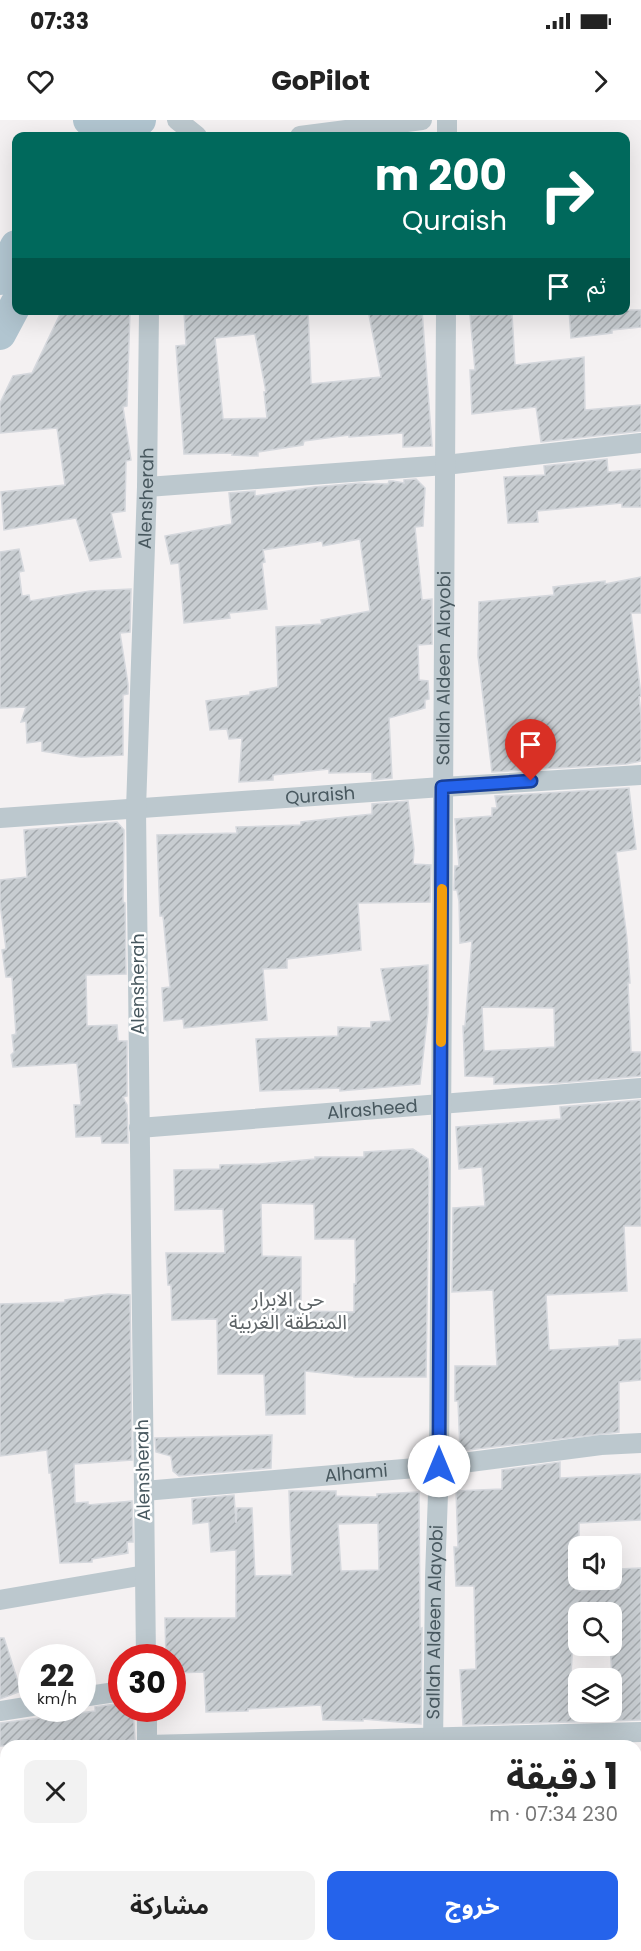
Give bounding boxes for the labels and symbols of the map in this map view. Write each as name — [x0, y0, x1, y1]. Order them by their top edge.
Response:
street label: Alensherah — [132, 447, 159, 550]
street label: Sallah Aldeen Alayobi — [430, 571, 456, 765]
pin — [505, 719, 556, 781]
street label: Quraish — [284, 780, 356, 810]
street label: Alensherah — [125, 933, 150, 1035]
street label: Alrasheed — [326, 1093, 419, 1125]
district label: حي الابرار المنطقة الغربية — [229, 1285, 347, 1336]
street label: Alensherah — [129, 1419, 156, 1521]
position arrow — [407, 1434, 471, 1498]
street label: Alhami — [324, 1457, 389, 1488]
street label: Sallah Aldeen Alayobi — [420, 1524, 449, 1719]
speed limit sign: 30 — [108, 1644, 186, 1722]

